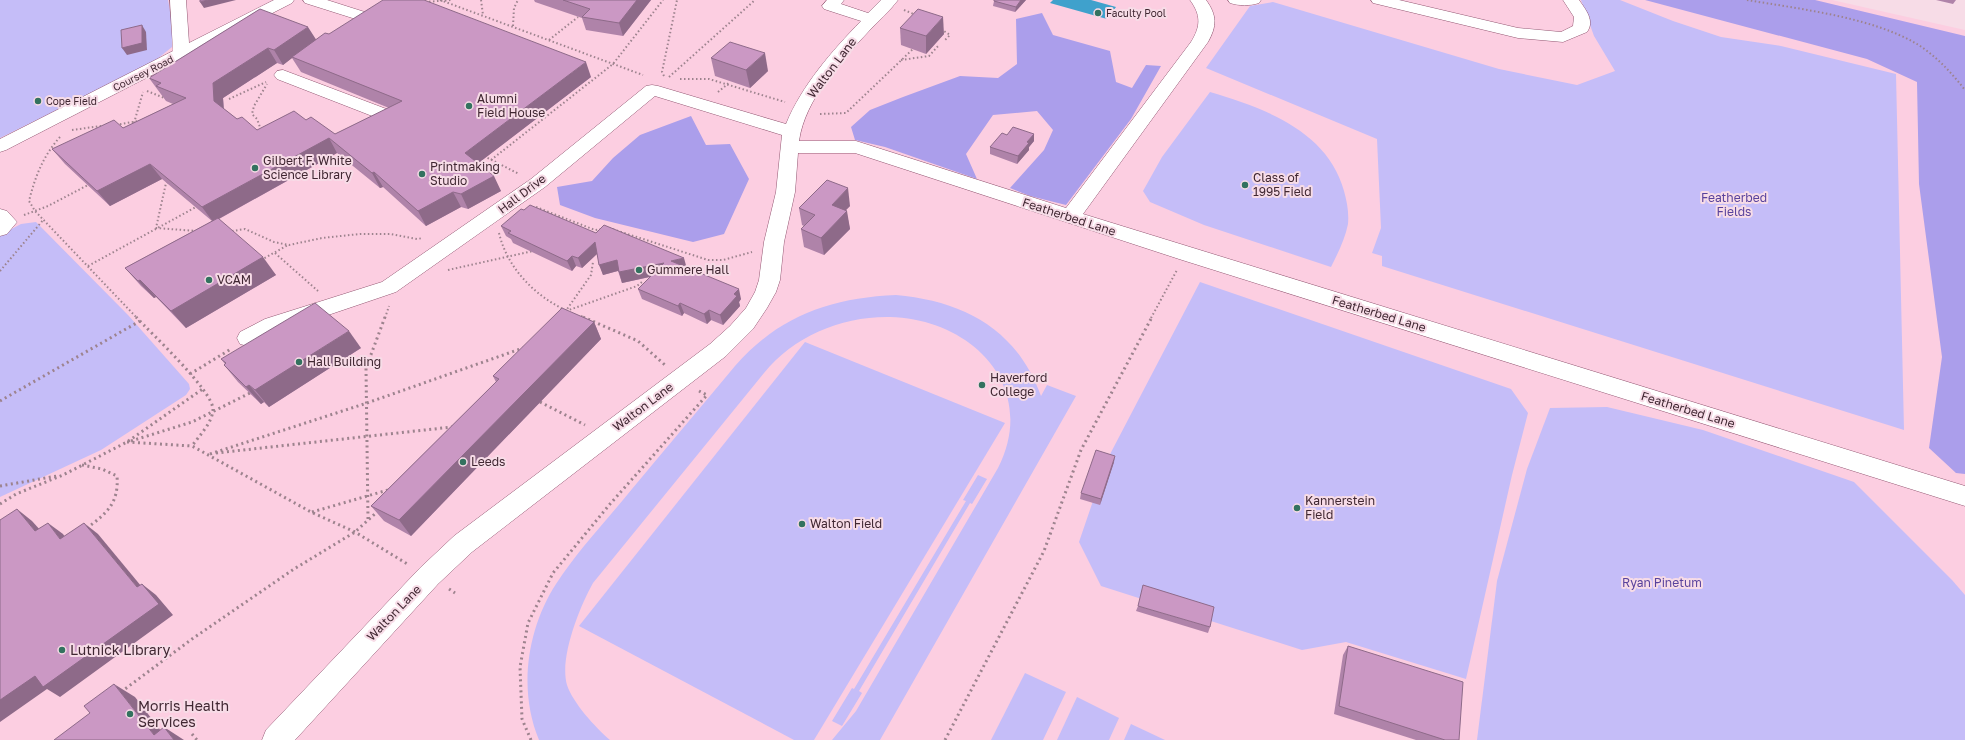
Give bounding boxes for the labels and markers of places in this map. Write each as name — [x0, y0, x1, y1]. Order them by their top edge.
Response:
place label: Faculty Pool — [1106, 7, 1166, 19]
marker: Faculty Pool — [1093, 8, 1103, 18]
place label: Alumni Field House — [477, 91, 545, 120]
place label: Cope Field — [46, 95, 97, 107]
marker: Cope Field — [33, 96, 43, 106]
marker: Alumni Field House — [464, 101, 474, 111]
place label: Gilbert F. White Science Library — [263, 153, 352, 182]
place label: Printmaking Studio — [430, 159, 500, 188]
marker: Gilbert F. White Science Library — [250, 163, 260, 173]
marker: Printmaking Studio — [417, 169, 427, 179]
place label: Class of 1995 Field — [1253, 170, 1312, 199]
marker: Class of 1995 Field — [1240, 180, 1250, 190]
place label: Gummere Hall — [647, 262, 729, 277]
marker: Gummere Hall — [634, 265, 644, 275]
place label: VCAM — [217, 272, 251, 287]
marker: VCAM — [204, 275, 214, 285]
place label: Hall Building — [307, 354, 381, 369]
marker: Hall Building — [294, 357, 304, 367]
place label: Haverford College — [990, 370, 1047, 399]
marker: Haverford College — [977, 380, 987, 390]
place label: Leeds — [471, 454, 505, 469]
marker: Leeds — [458, 457, 468, 467]
place label: Kannerstein Field — [1305, 493, 1375, 522]
marker: Kannerstein Field — [1292, 503, 1302, 513]
place label: Walton Field — [810, 516, 882, 531]
marker: Walton Field — [797, 519, 807, 529]
place label: Lutnick Library — [70, 641, 171, 658]
marker: Lutnick Library — [57, 645, 67, 655]
place label: Morris Health Services — [138, 697, 229, 730]
marker: Morris Health Services — [125, 709, 135, 719]

